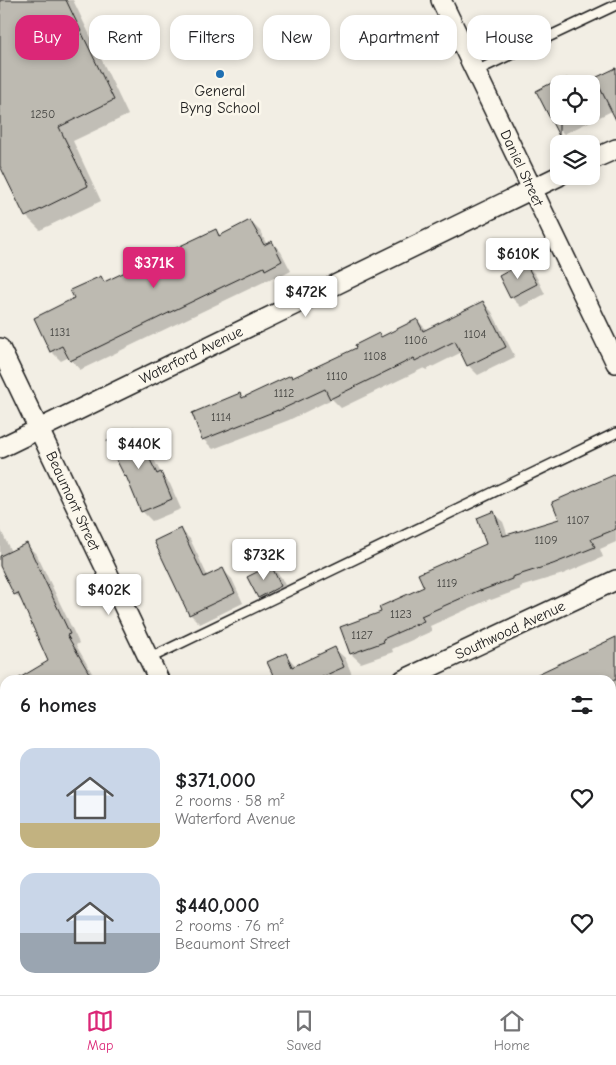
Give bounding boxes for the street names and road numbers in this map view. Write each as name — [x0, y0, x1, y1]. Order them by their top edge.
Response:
street label: Daniel Street — [496, 127, 548, 210]
street label: Waterford Avenue — [136, 322, 246, 388]
street label: Beaumont Street — [42, 448, 104, 554]
street label: Southwood Avenue — [452, 596, 568, 663]

